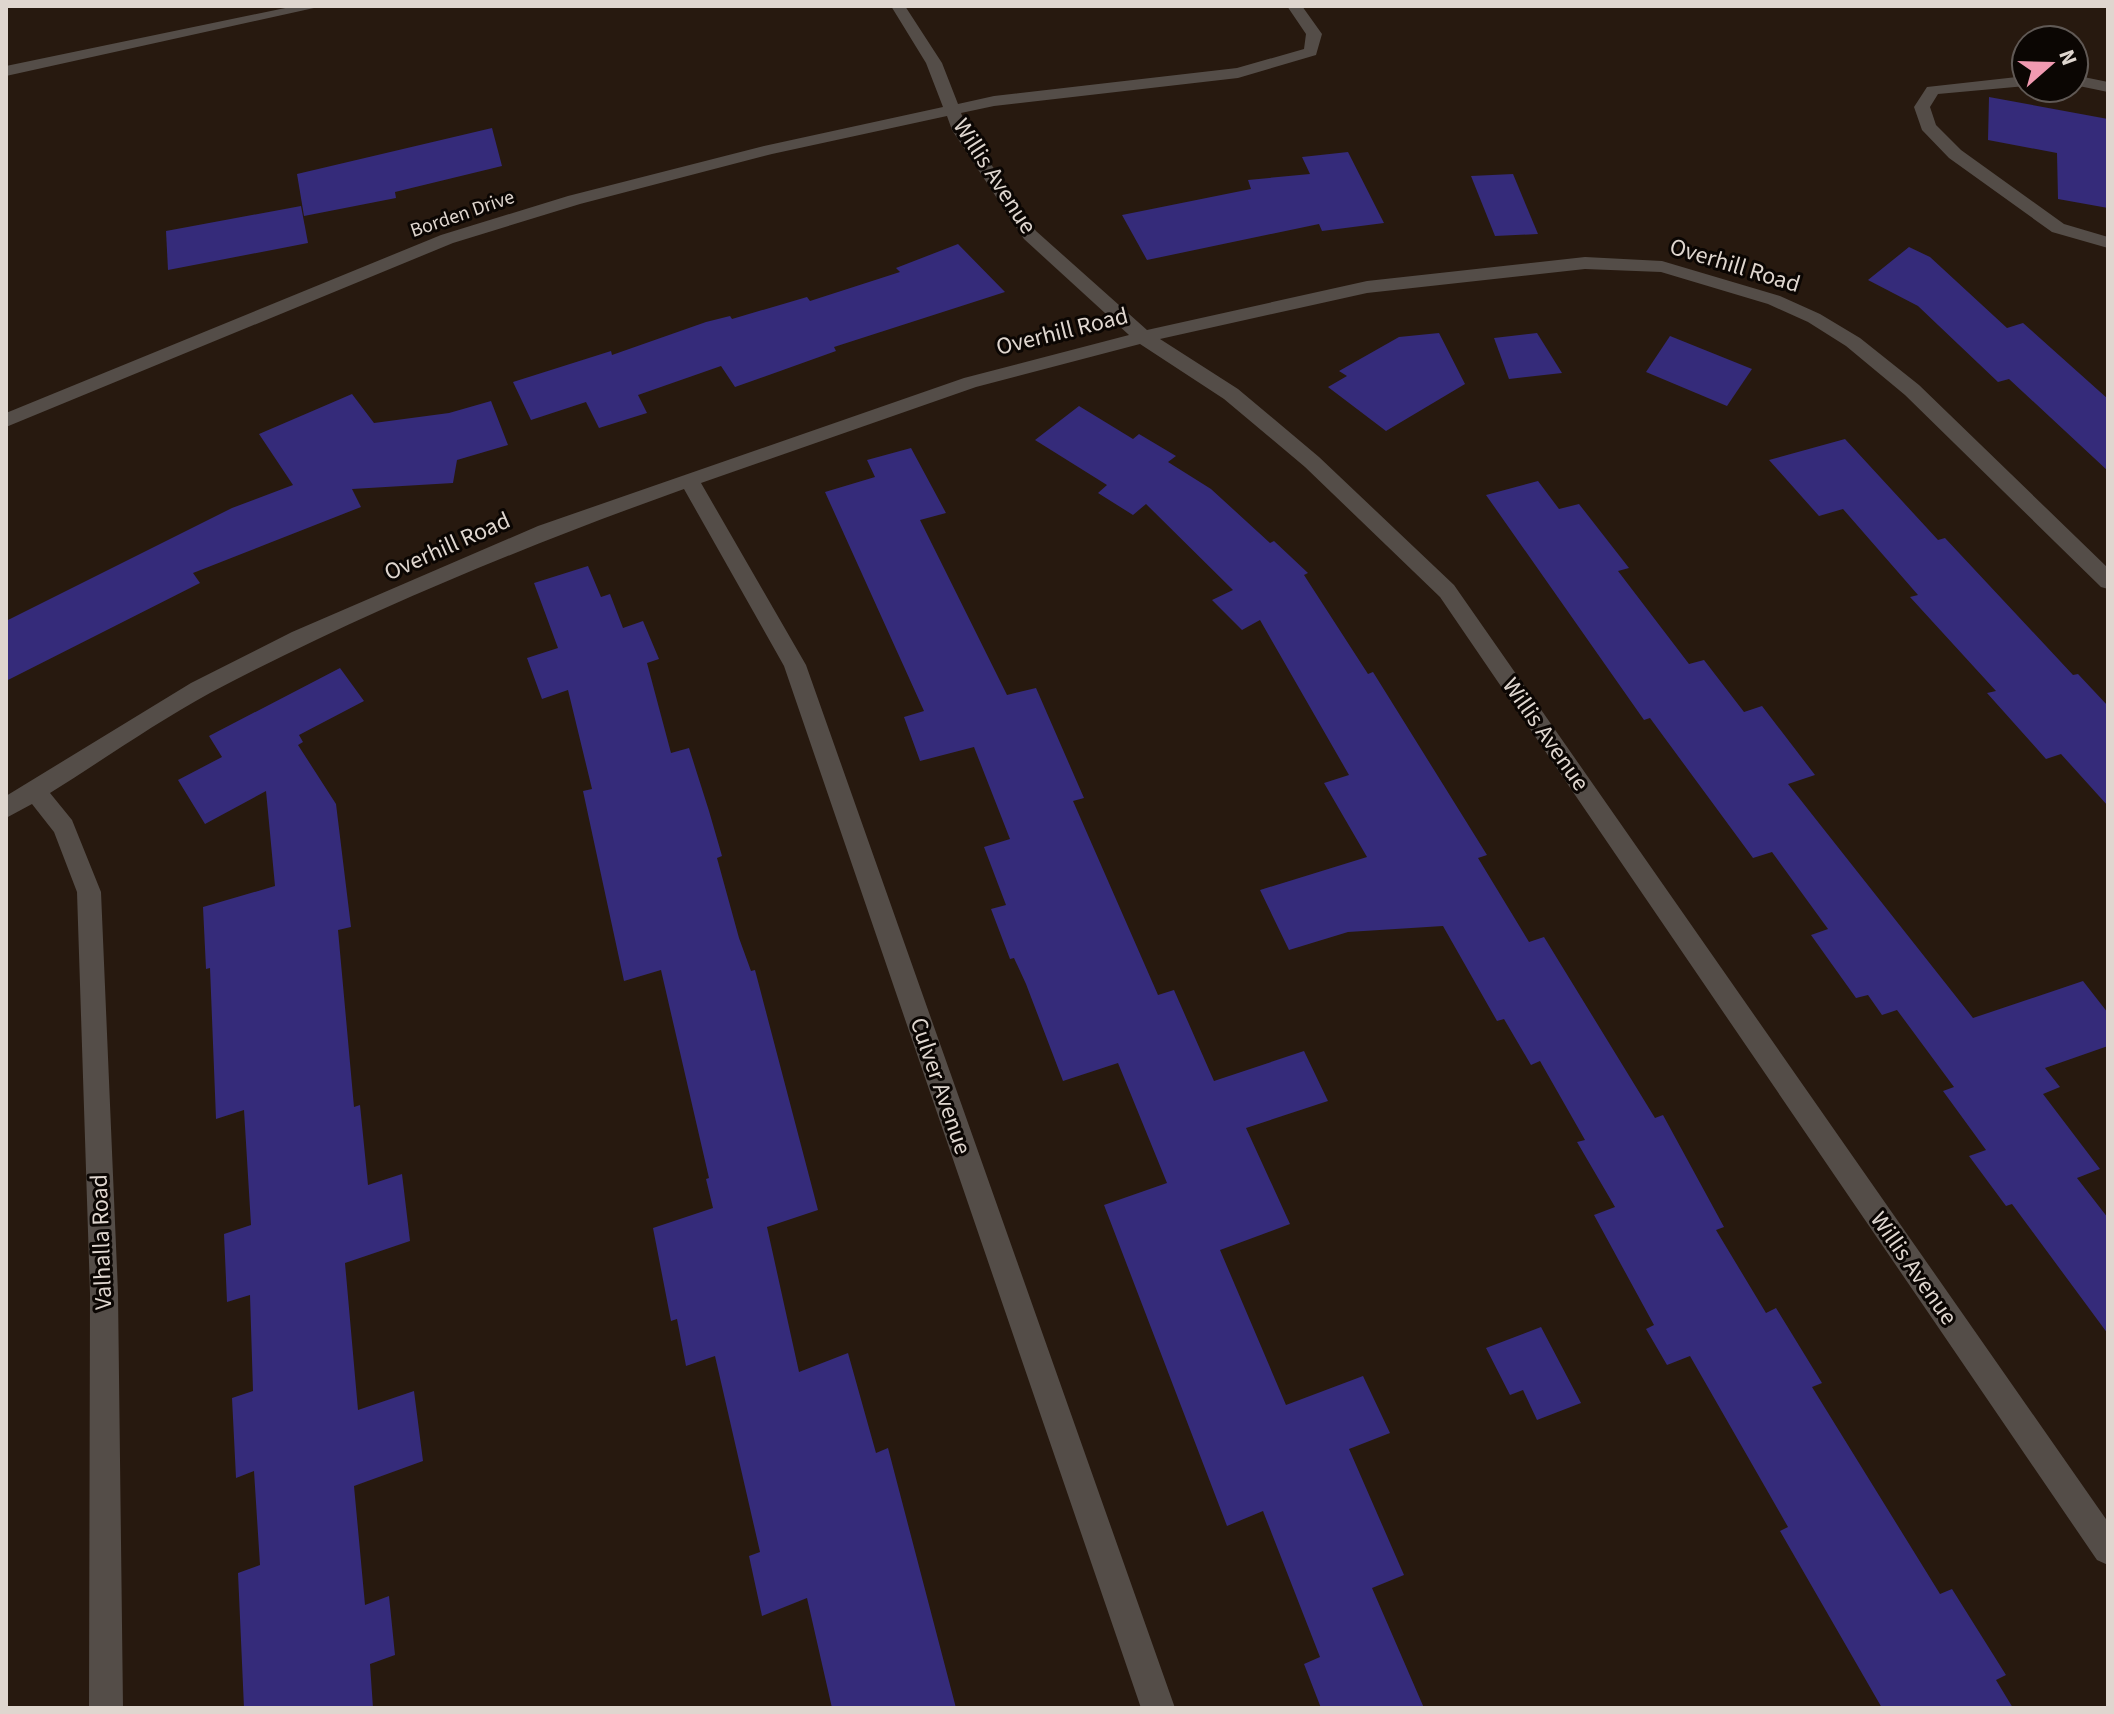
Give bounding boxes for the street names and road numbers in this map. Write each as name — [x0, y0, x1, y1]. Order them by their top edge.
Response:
street label: Willis Avenue — [944, 111, 1045, 241]
street label: Borden Drive — [406, 183, 518, 245]
street label: Overhill Road — [1665, 229, 1804, 302]
street label: Overhill Road — [992, 298, 1132, 365]
street label: Overhill Road — [379, 503, 516, 590]
street label: Willis Avenue — [1493, 670, 1598, 798]
street label: Culver Avenue — [901, 1013, 980, 1159]
street label: Valhalla Road — [82, 1173, 121, 1310]
street label: Willis Avenue — [1861, 1204, 1966, 1332]

